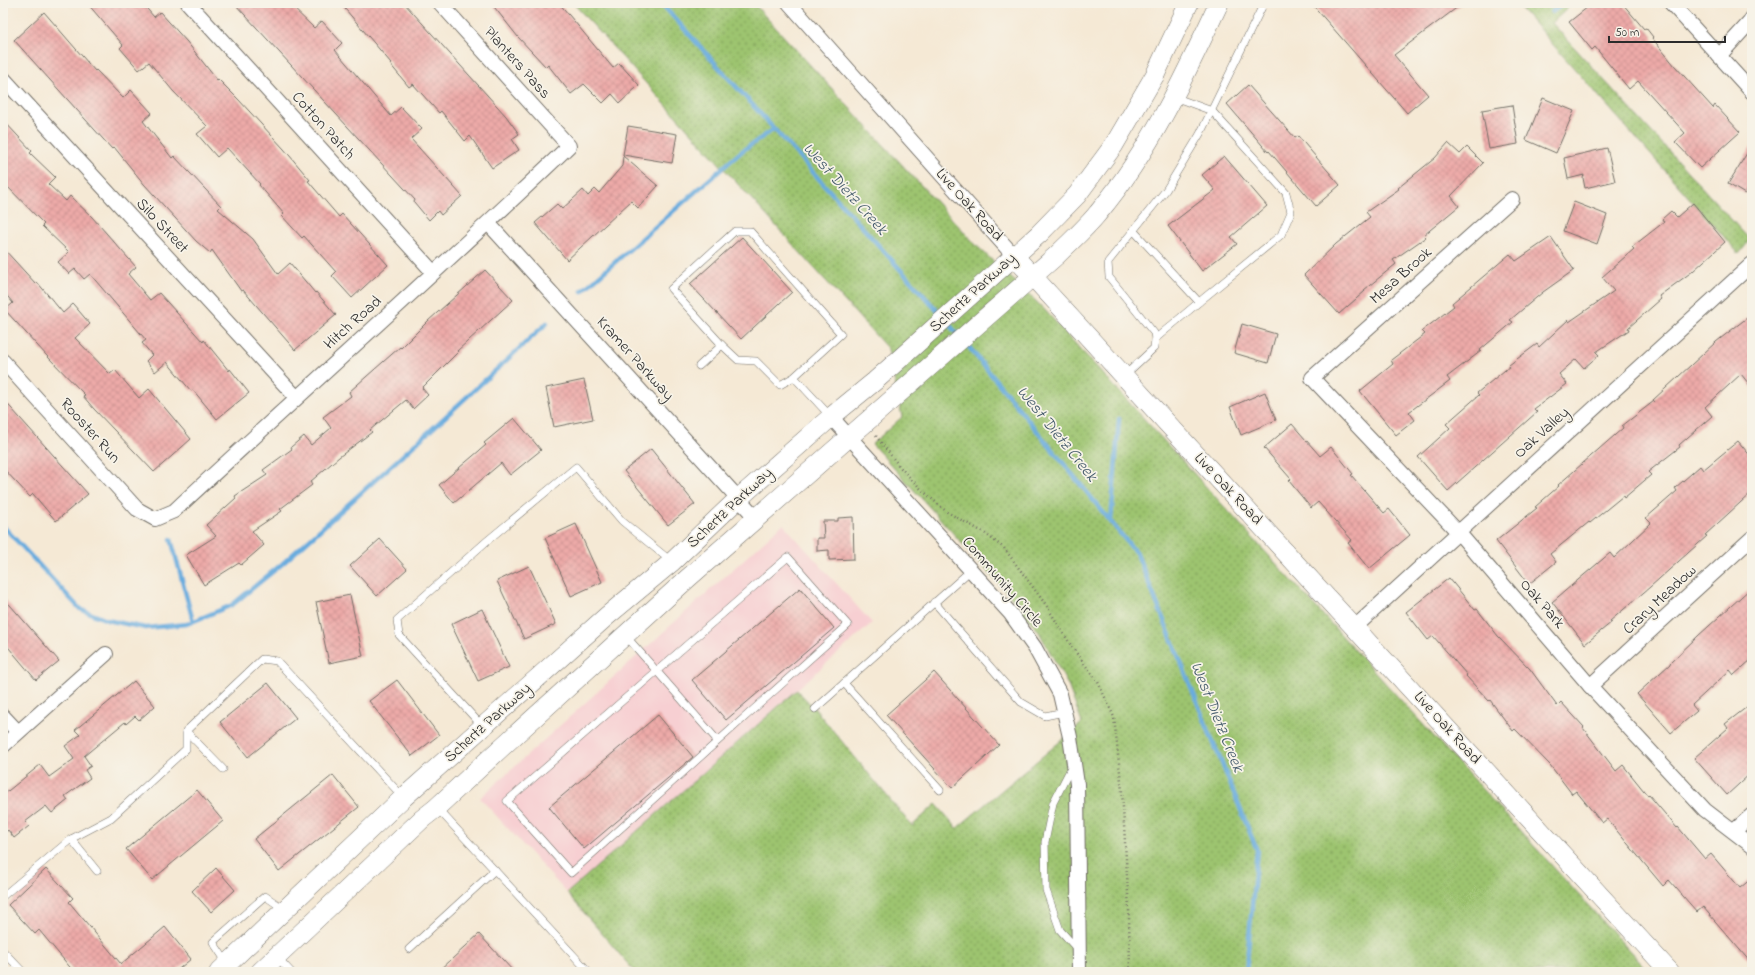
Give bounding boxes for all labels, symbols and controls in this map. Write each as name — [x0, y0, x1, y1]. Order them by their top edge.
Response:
scale bar — [1609, 18, 1725, 44]
street label: Planters Pass — [478, 21, 556, 105]
text: 50 m — [1615, 24, 1639, 42]
street label: Cotton Patch — [286, 86, 360, 166]
water label: West Dietz Creek — [797, 137, 894, 242]
street label: Live Oak Road — [929, 163, 1009, 247]
street label: Silo Street — [130, 193, 195, 260]
street label: Mesa Brook — [1365, 241, 1438, 311]
street label: Schertz Parkway — [924, 247, 1022, 339]
street label: Hitch Road — [319, 290, 387, 356]
street label: Kramer Parkway — [590, 311, 680, 407]
water label: West Dietz Creek — [1010, 381, 1104, 489]
street label: Rooster Run — [54, 393, 126, 469]
street label: Oak Valley — [1509, 401, 1575, 465]
street label: Live Oak Road — [1188, 447, 1268, 531]
street label: Schertz Parkway — [682, 462, 779, 554]
street label: Community Circle — [956, 531, 1049, 633]
street label: Crary Meadow — [1618, 559, 1702, 641]
street label: Oak Park — [1514, 574, 1571, 635]
water label: West Dietz Creek — [1184, 658, 1251, 777]
street label: Schertz Parkway — [439, 677, 537, 769]
street label: Live Oak Road — [1407, 686, 1487, 770]

